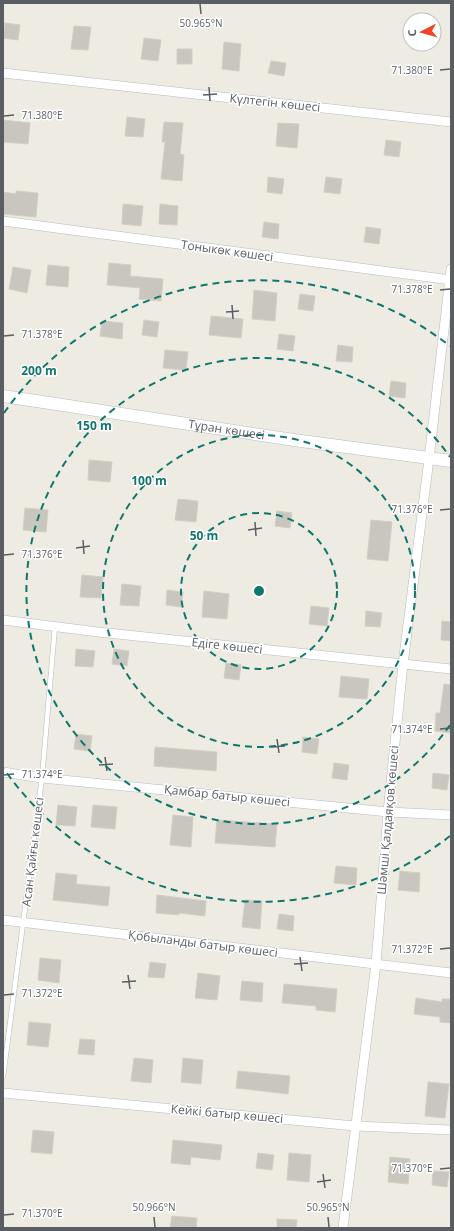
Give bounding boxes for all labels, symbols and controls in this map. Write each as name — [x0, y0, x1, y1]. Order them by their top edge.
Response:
north arrow — [402, 12, 442, 52]
text: 50.965°N — [179, 16, 223, 30]
text: С — [404, 29, 419, 37]
text: 71.380°E — [391, 63, 433, 77]
street label: Күлтегін көшесі — [229, 89, 321, 116]
text: 71.380°E — [21, 108, 63, 122]
street label: Тоныкөк көшесі — [180, 236, 274, 265]
text: 71.378°E — [391, 282, 433, 296]
text: 71.378°E — [21, 327, 63, 341]
text: 200 m — [21, 362, 57, 379]
street label: Тұран көшесі — [187, 415, 266, 443]
text: 150 m — [76, 417, 112, 434]
text: 100 m — [131, 472, 167, 489]
text: 71.376°E — [391, 502, 433, 516]
text: 50 m — [190, 527, 218, 544]
text: 71.376°E — [21, 547, 63, 561]
centre of rings — [252, 584, 266, 598]
street label: Едіге көшесі — [191, 633, 263, 658]
text: 71.374°E — [391, 722, 433, 736]
street label: Шәмші Қалдаяқов көшесі — [373, 745, 402, 895]
text: 71.374°E — [21, 767, 63, 781]
street label: Қамбар батыр көшесі — [163, 780, 291, 811]
street label: Асан Қайғы көшесі — [17, 796, 48, 908]
street label: Қобыланды батыр көшесі — [127, 926, 279, 961]
text: 71.372°E — [391, 942, 433, 956]
text: 71.372°E — [21, 986, 63, 1000]
street label: Кейкі батыр көшесі — [170, 1100, 284, 1127]
text: 71.370°E — [391, 1161, 433, 1175]
text: 50.966°N — [132, 1200, 176, 1214]
text: 50.965°N — [306, 1200, 350, 1214]
text: 71.370°E — [21, 1206, 63, 1220]

